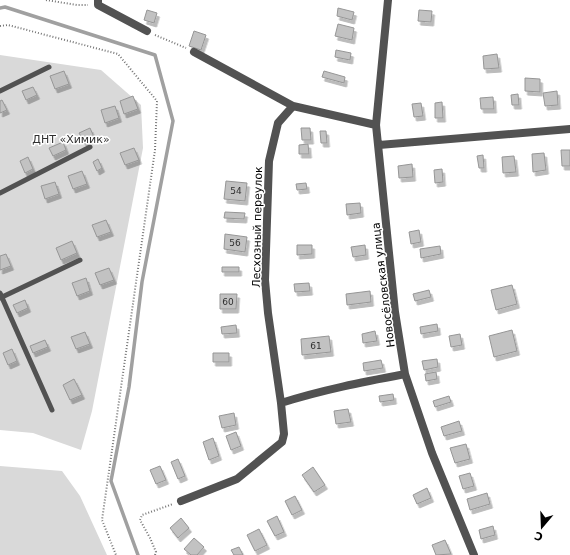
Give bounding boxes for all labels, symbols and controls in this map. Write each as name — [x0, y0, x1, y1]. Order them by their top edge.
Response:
park label: ДНТ «Химик» — [32, 133, 110, 146]
street label: Лесхозный переулок — [250, 166, 265, 288]
house number: 54 — [230, 186, 242, 196]
street label: Новосёловская улица — [369, 222, 398, 348]
house number: 56 — [229, 238, 241, 248]
house number: 60 — [222, 297, 234, 307]
house number: 61 — [310, 341, 322, 351]
north arrow — [522, 507, 562, 547]
text: С — [533, 529, 545, 543]

